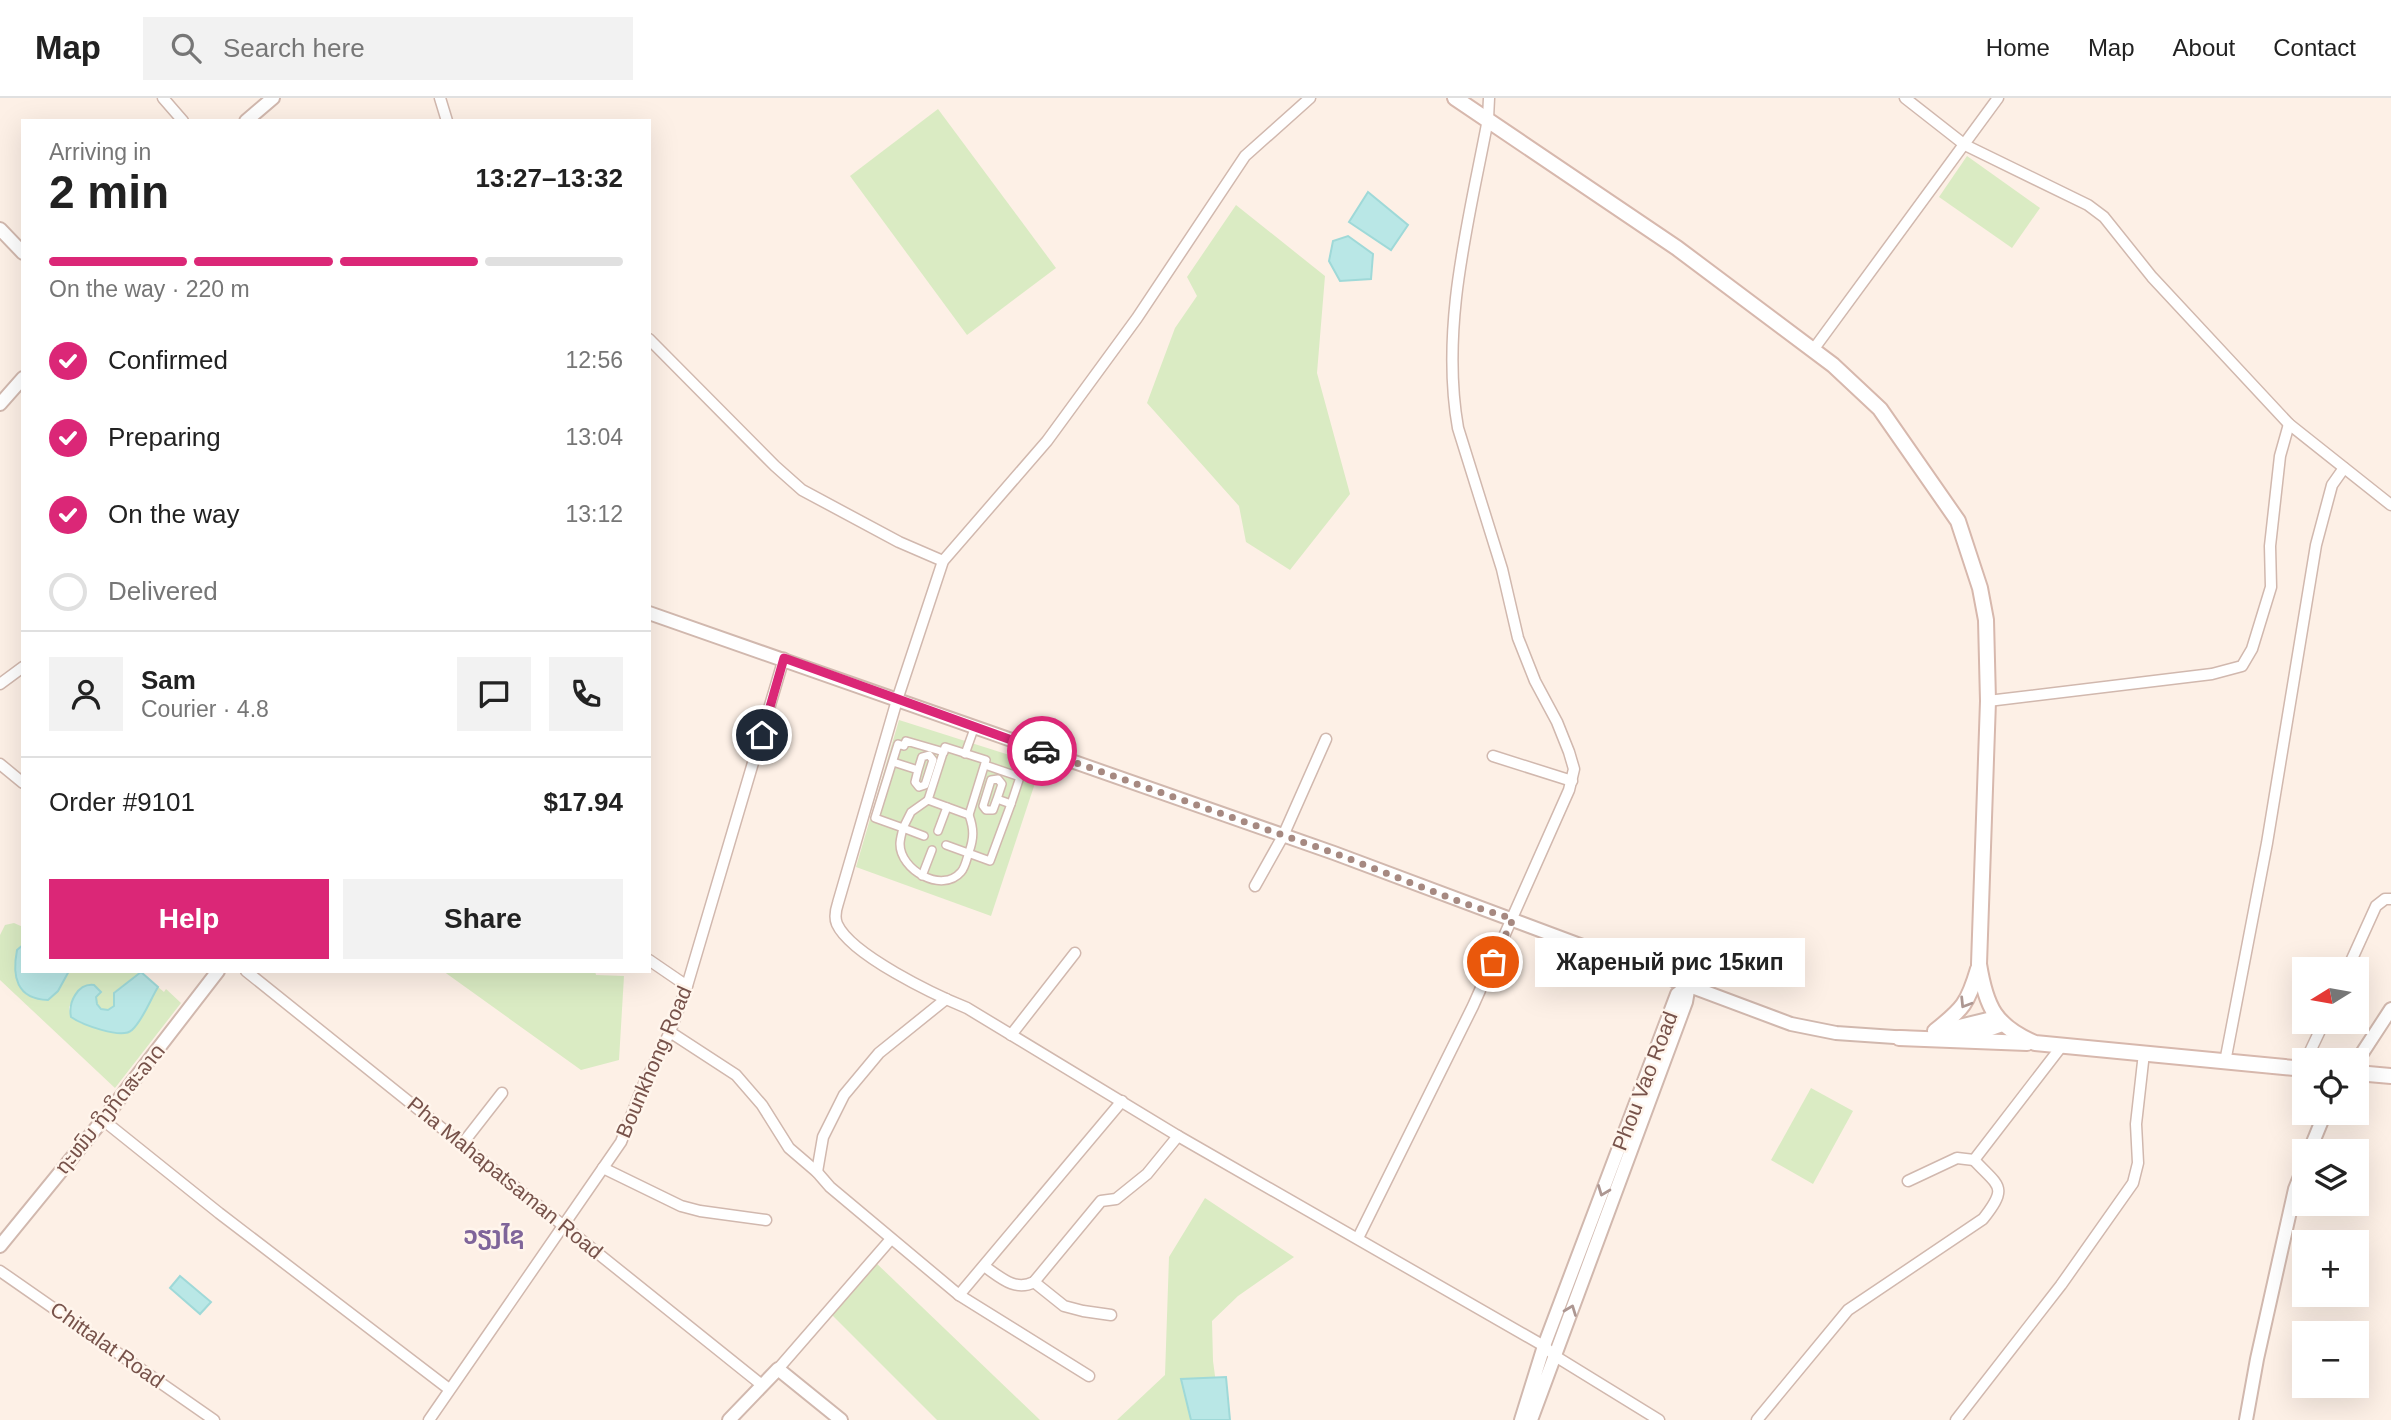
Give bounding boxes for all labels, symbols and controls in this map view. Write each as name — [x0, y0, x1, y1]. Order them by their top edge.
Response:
search box — [143, 17, 633, 80]
text: Map — [35, 29, 101, 66]
icon: search — [167, 29, 205, 67]
text: Search here — [223, 33, 365, 63]
text: Home — [1986, 34, 2050, 61]
text: Map — [2088, 34, 2135, 61]
text: About — [2173, 34, 2235, 61]
text: Contact — [2273, 34, 2356, 61]
text: Arriving in — [49, 139, 151, 165]
text: 13:27–13:32 — [476, 163, 623, 193]
text: 2 min — [49, 166, 169, 218]
text: On the way · 220 m — [49, 276, 250, 302]
icon: check — [49, 342, 87, 380]
text: Confirmed — [108, 345, 228, 375]
text: 12:56 — [565, 347, 623, 373]
icon: check — [49, 419, 87, 457]
text: Preparing — [108, 422, 221, 452]
text: 13:04 — [565, 424, 623, 450]
icon: check — [49, 496, 87, 534]
text: On the way — [108, 499, 240, 529]
text: 13:12 — [565, 501, 623, 527]
text: Delivered — [108, 576, 218, 606]
button: person — [49, 657, 123, 731]
button: chat — [457, 657, 531, 731]
button: phone — [549, 657, 623, 731]
text: Sam — [141, 665, 196, 695]
text: Courier · 4.8 — [141, 696, 269, 722]
pin — [732, 705, 792, 765]
icon: home — [743, 716, 781, 754]
courier — [1007, 716, 1077, 786]
icon: car — [1023, 732, 1061, 770]
text: Order #9101 — [49, 787, 195, 817]
text: $17.94 — [543, 787, 623, 817]
button: Help — [49, 879, 329, 959]
button: Share — [343, 879, 623, 959]
pin — [1463, 932, 1523, 992]
callout: Жареный рис 15кип — [1535, 938, 1804, 986]
icon: bag — [1474, 943, 1512, 981]
text: Жареный рис 15кип — [1556, 949, 1784, 975]
north arrow — [2292, 957, 2370, 1034]
map controls — [2292, 957, 2369, 1398]
street label: Bounkhong Road — [611, 983, 696, 1141]
one-way arrow — [1960, 995, 1973, 1008]
street label: Phou Vao Road — [1608, 1008, 1682, 1153]
street label: ຖະໜົນ ກິງກິດສະລາດ — [50, 1039, 169, 1179]
button: locate — [2292, 1048, 2369, 1125]
street label: Pha Mahapatsaman Road — [403, 1092, 607, 1263]
button: layers — [2292, 1139, 2369, 1216]
one-way arrow — [1597, 1184, 1611, 1196]
district label: ວຽງໄຊ — [464, 1222, 524, 1250]
button: + — [2292, 1230, 2369, 1307]
street label: Chittalat Road — [46, 1297, 168, 1392]
one-way arrow — [1563, 1304, 1577, 1316]
button: − — [2292, 1321, 2369, 1398]

